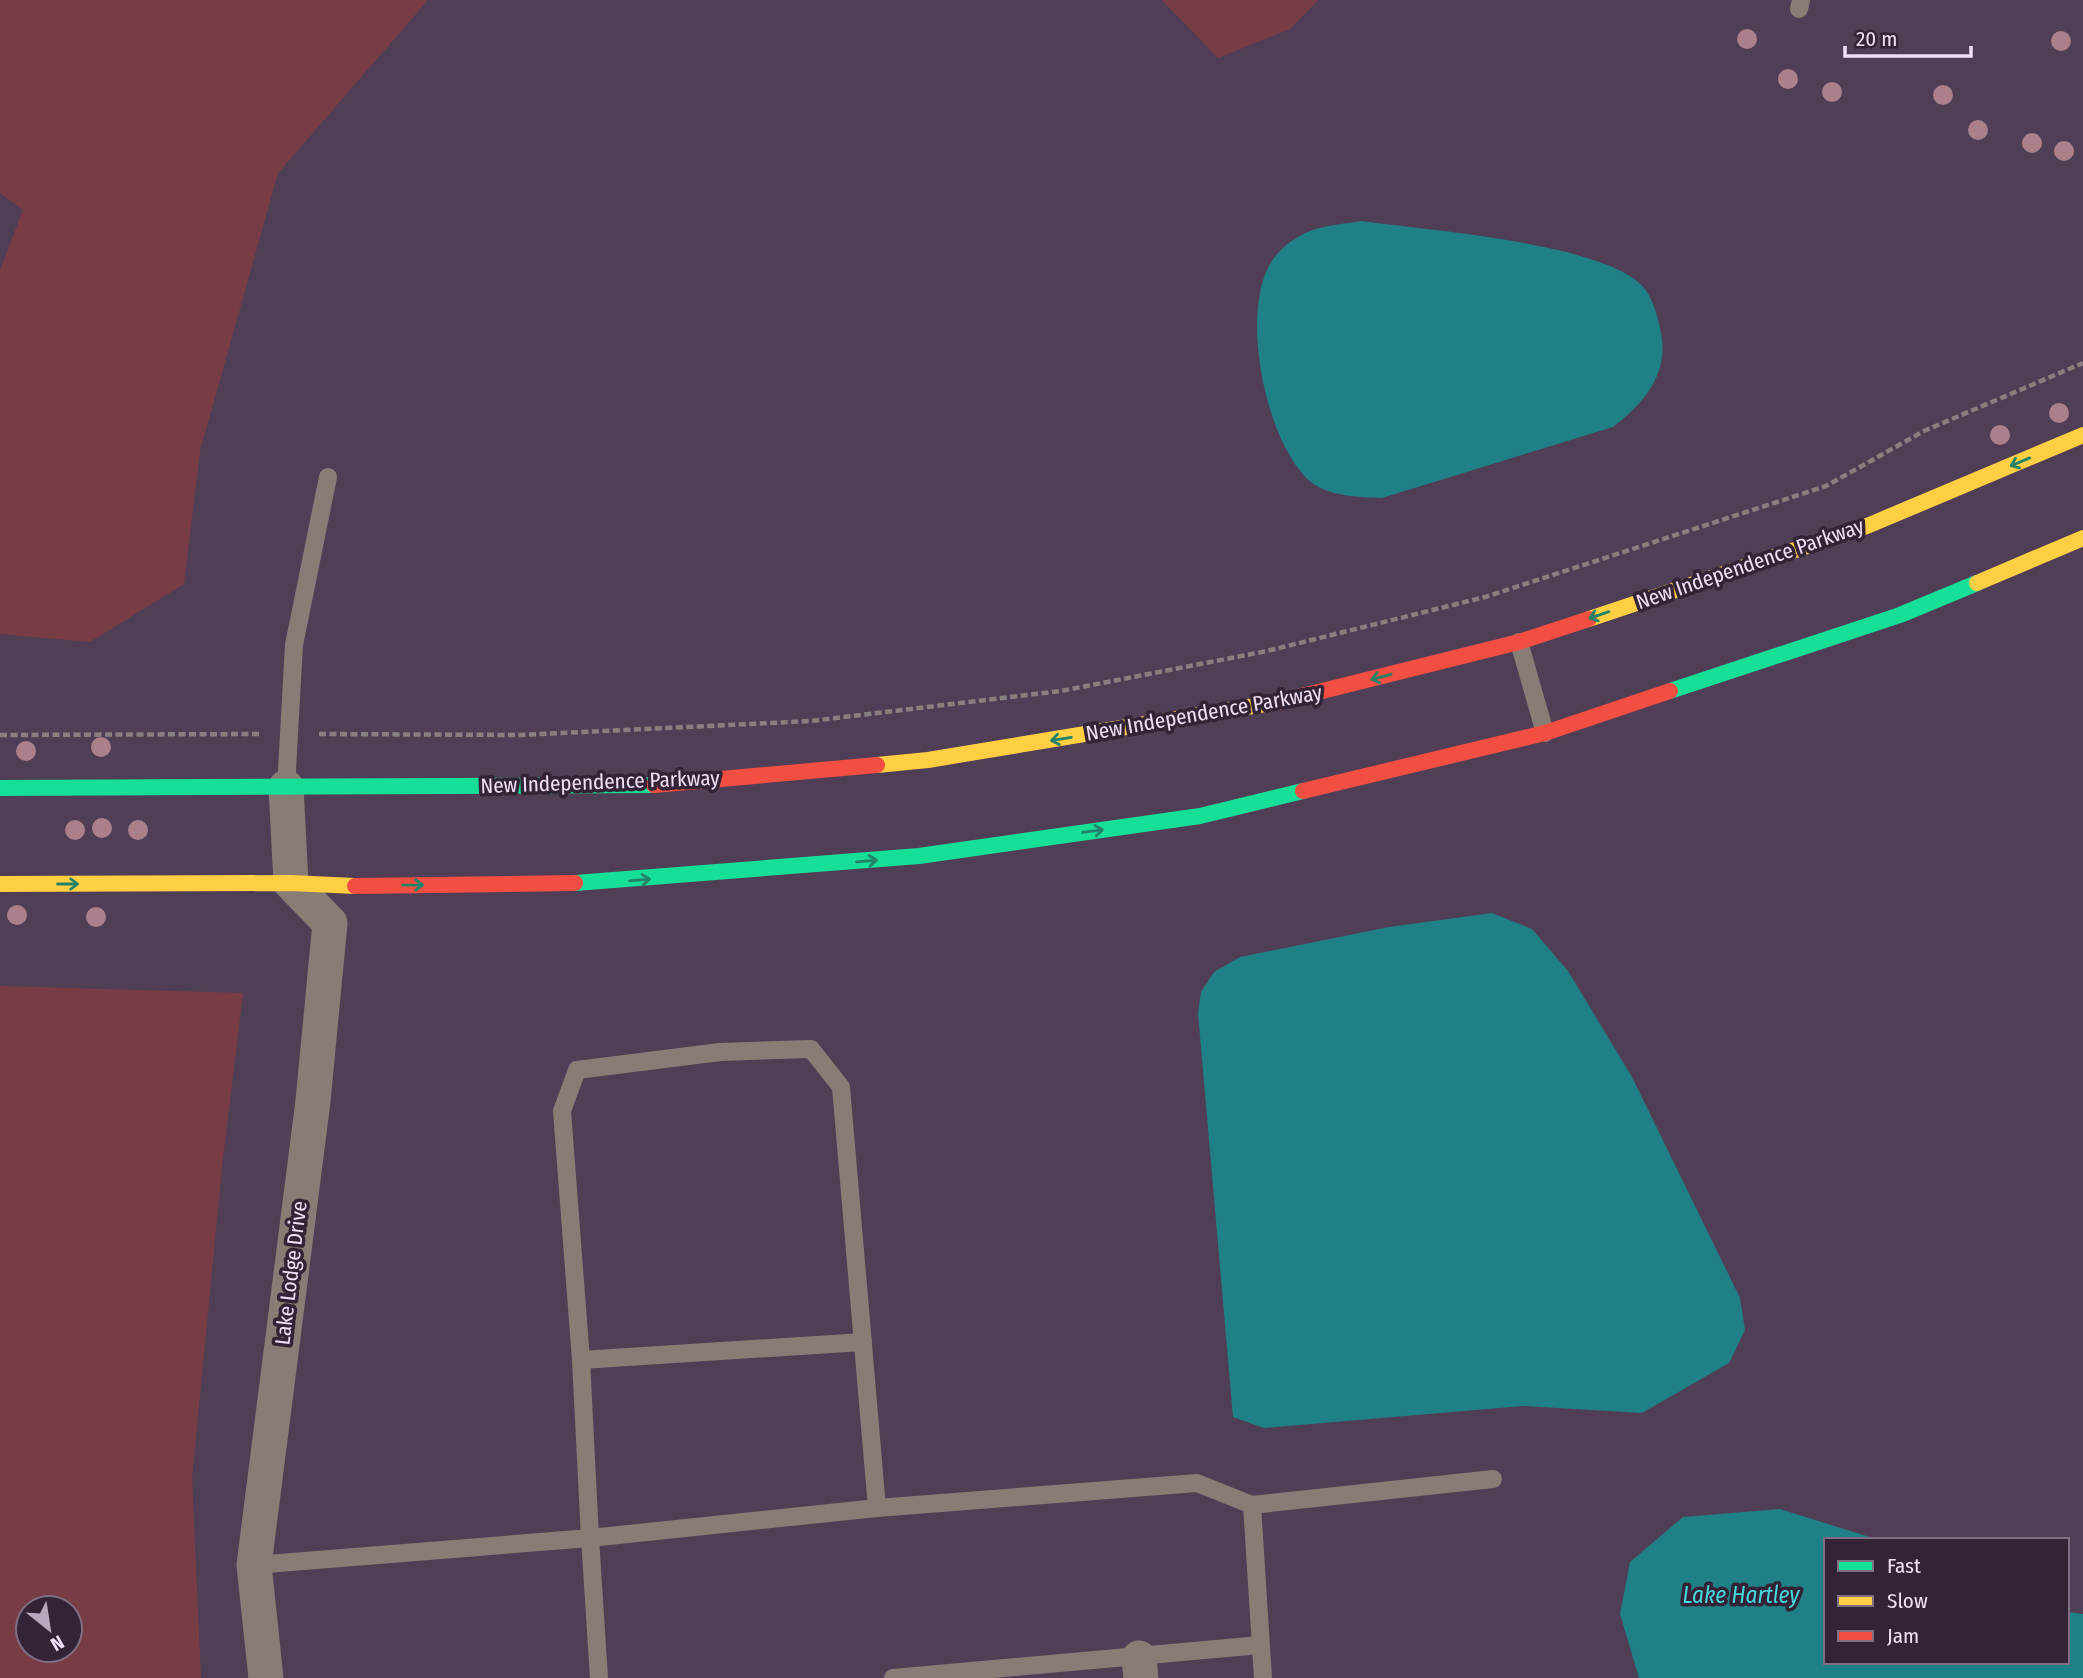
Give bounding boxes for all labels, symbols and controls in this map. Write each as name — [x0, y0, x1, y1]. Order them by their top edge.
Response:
scale bar — [1845, 14, 1971, 58]
text: 20 m — [1856, 26, 1897, 52]
one-way arrow — [2010, 456, 2031, 469]
street label: New Independence Parkway — [1633, 513, 1868, 615]
one-way arrow — [1589, 610, 1611, 622]
one-way arrow — [1370, 671, 1392, 684]
street label: New Independence Parkway — [1084, 679, 1325, 747]
one-way arrow — [1050, 733, 1073, 746]
street label: New Independence Parkway — [480, 765, 721, 799]
one-way arrow — [1081, 825, 1103, 838]
one-way arrow — [855, 854, 878, 867]
one-way arrow — [629, 873, 651, 886]
one-way arrow — [56, 877, 79, 891]
one-way arrow — [401, 878, 424, 892]
street label: Lake Lodge Drive — [269, 1200, 313, 1346]
legend — [1824, 1538, 2069, 1664]
text: Fast — [1887, 1553, 1921, 1579]
water label: Lake Hartley — [1682, 1581, 1800, 1609]
text: Slow — [1887, 1588, 1928, 1614]
north arrow — [14, 1594, 84, 1664]
text: Jam — [1887, 1623, 1919, 1649]
text: N — [47, 1630, 68, 1656]

